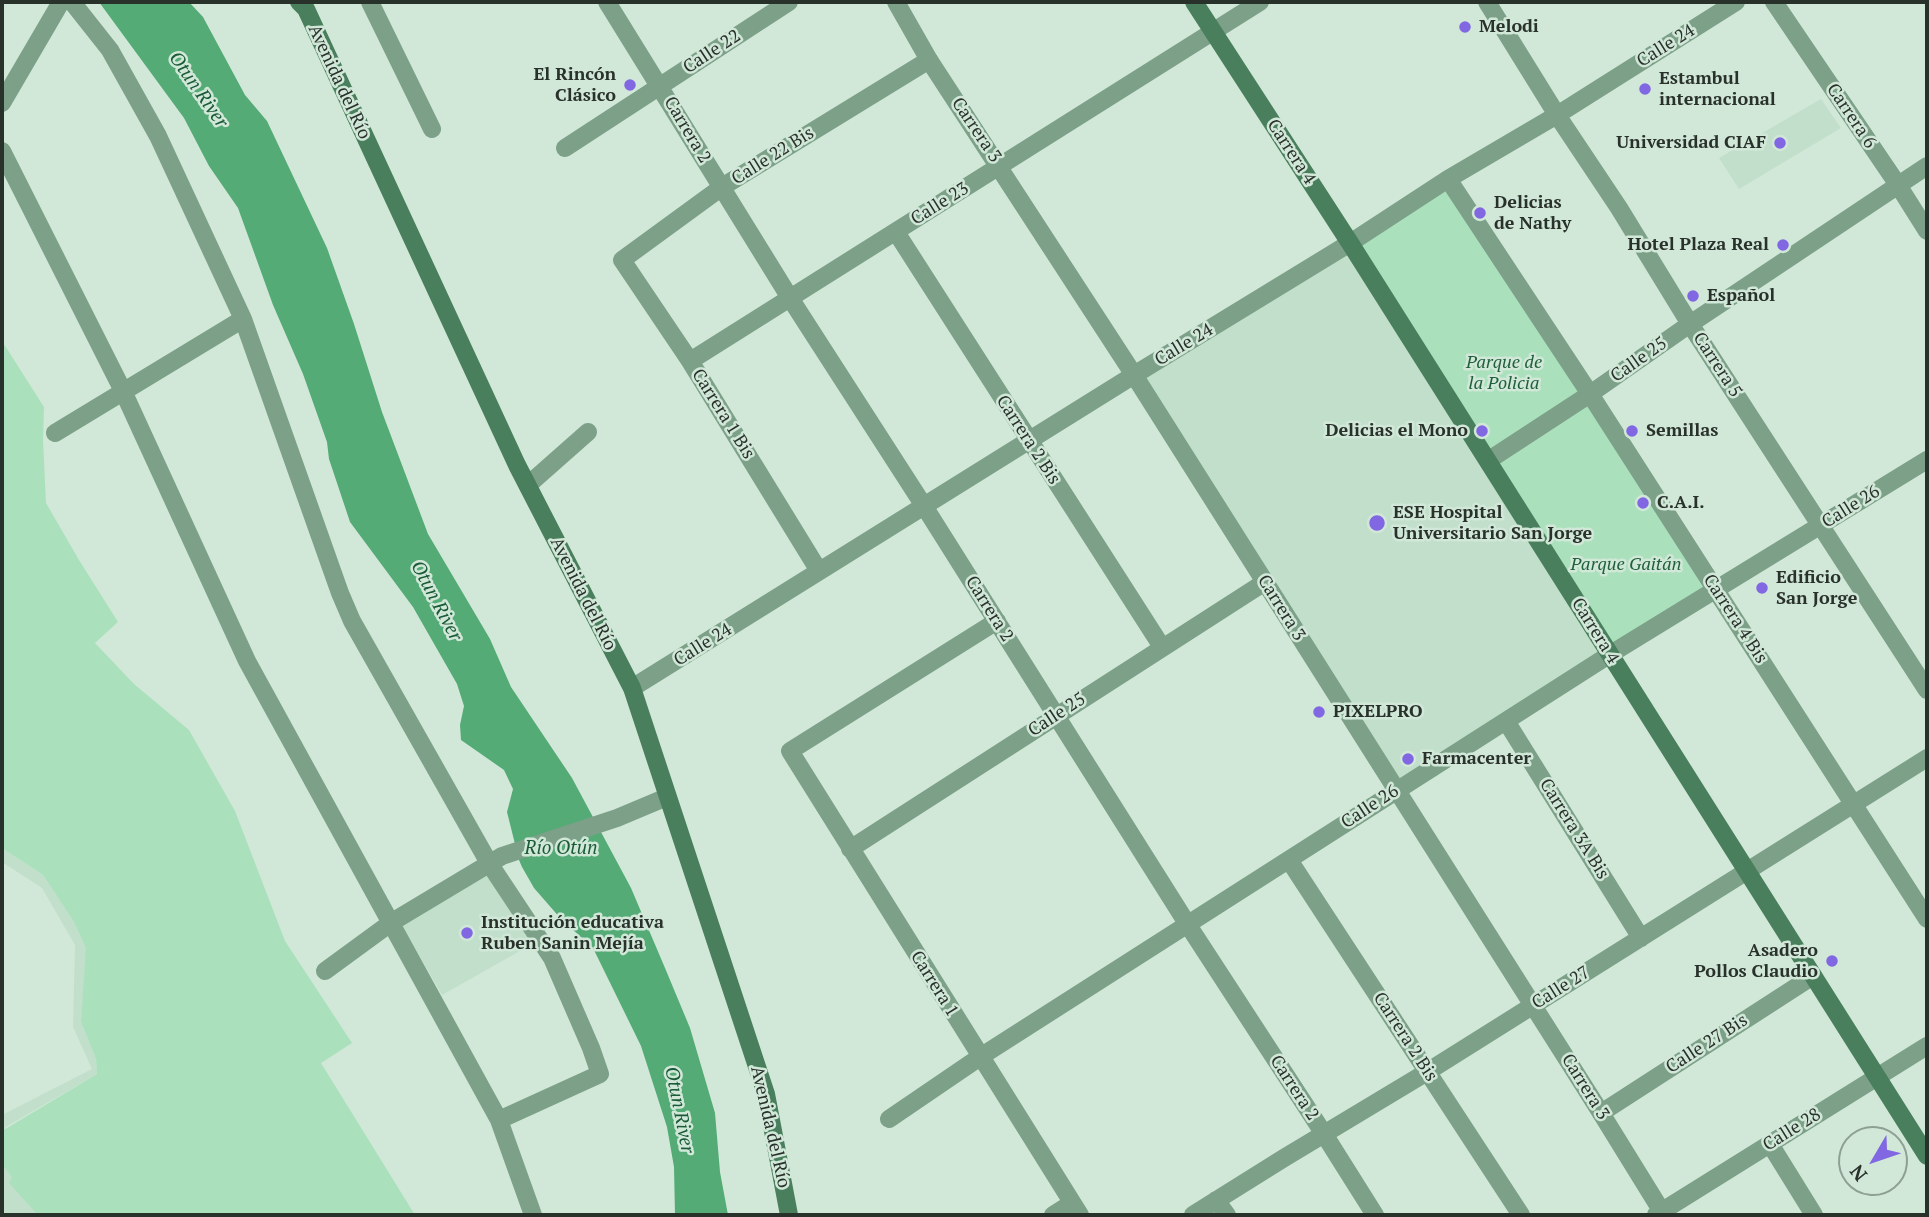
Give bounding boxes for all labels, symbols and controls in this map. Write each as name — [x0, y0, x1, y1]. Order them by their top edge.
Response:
place label: Melodi — [1479, 16, 1539, 38]
marker: Melodi — [1457, 19, 1473, 35]
street label: Calle 24 — [1633, 20, 1699, 72]
street label: Avenida del Río — [303, 21, 375, 143]
street label: Calle 22 — [679, 25, 745, 79]
water label: Otun River — [164, 48, 232, 132]
place label: El Rincón Clásico — [533, 64, 616, 106]
place label: Estambul internacional — [1659, 68, 1776, 110]
marker: El Rincón Clásico — [622, 77, 638, 93]
street label: Carrera 6 — [1821, 79, 1881, 153]
marker: Estambul internacional — [1637, 81, 1653, 97]
street label: Carrera 2 — [659, 93, 715, 167]
street label: Carrera 3 — [946, 93, 1006, 167]
street label: Carrera 4 — [1262, 115, 1320, 189]
street label: Calle 22 Bis — [728, 122, 818, 190]
place label: Universidad CIAF — [1616, 132, 1766, 154]
marker: Universidad CIAF — [1772, 135, 1788, 151]
street label: Calle 23 — [907, 178, 973, 230]
place label: Delicias de Nathy — [1494, 192, 1571, 234]
marker: Delicias de Nathy — [1472, 205, 1488, 221]
place label: Hotel Plaza Real — [1627, 234, 1769, 256]
marker: Hotel Plaza Real — [1775, 237, 1791, 253]
place label: Español — [1707, 285, 1775, 307]
marker: Español — [1685, 288, 1701, 304]
street label: Calle 24 — [1151, 319, 1217, 371]
street label: Carrera 5 — [1688, 328, 1746, 402]
street label: Calle 25 — [1607, 333, 1671, 387]
park label: Parque de la Policia — [1466, 352, 1542, 394]
street label: Carrera 1 Bis — [687, 365, 759, 463]
street label: Carrera 2 Bis — [991, 391, 1065, 489]
place label: Delicias el Mono — [1325, 420, 1468, 442]
place label: Semillas — [1646, 420, 1718, 442]
marker: Delicias el Mono — [1474, 423, 1490, 439]
marker: Semillas — [1624, 423, 1640, 439]
street label: Calle 26 — [1818, 481, 1884, 533]
place label: C.A.I. — [1657, 492, 1705, 514]
marker: C.A.I. — [1635, 495, 1651, 511]
place label: ESE Hospital Universitario San Jorge — [1393, 502, 1592, 544]
marker: ESE Hospital Universitario San Jorge — [1367, 513, 1387, 533]
street label: Avenida del Río — [545, 534, 621, 654]
park label: Parque Gaitán — [1571, 554, 1681, 576]
water label: Otun River — [405, 557, 467, 645]
place label: Edificio San Jorge — [1776, 567, 1857, 610]
street label: Carrera 4 Bis — [1698, 570, 1772, 668]
street label: Carrera 3 — [1252, 571, 1310, 645]
street label: Carrera 2 — [960, 572, 1018, 646]
marker: Edificio San Jorge — [1754, 580, 1770, 596]
street label: Carrera 4 — [1566, 594, 1624, 668]
street label: Calle 24 — [670, 619, 736, 671]
street label: Calle 25 — [1024, 688, 1090, 742]
place label: PIXELPRO — [1333, 701, 1423, 723]
marker: PIXELPRO — [1311, 704, 1327, 720]
place label: Farmacenter — [1422, 748, 1531, 770]
marker: Farmacenter — [1400, 751, 1416, 767]
street label: Carrera 3A Bis — [1535, 775, 1613, 883]
street label: Calle 26 — [1337, 780, 1403, 834]
water label: Río Otún — [525, 838, 597, 860]
place label: Institución educativa Ruben Sanin Mejía — [481, 912, 664, 954]
marker: Institución educativa Ruben Sanin Mejía — [459, 925, 475, 941]
place label: Asadero Pollos Claudio — [1694, 940, 1818, 982]
street label: Carrera 1 — [905, 947, 963, 1021]
marker: Asadero Pollos Claudio — [1824, 953, 1840, 969]
street label: Calle 27 — [1528, 962, 1594, 1014]
street label: Carrera 2 Bis — [1368, 988, 1442, 1086]
street label: Calle 27 Bis — [1662, 1010, 1752, 1078]
street label: Carrera 3 — [1556, 1050, 1614, 1124]
street label: Carrera 2 — [1265, 1051, 1323, 1125]
street label: Avenida del Río — [746, 1064, 794, 1190]
water label: Otun River — [659, 1065, 699, 1155]
street label: Calle 28 — [1759, 1104, 1825, 1156]
north arrow — [1838, 1126, 1908, 1196]
text: N — [1844, 1160, 1872, 1187]

